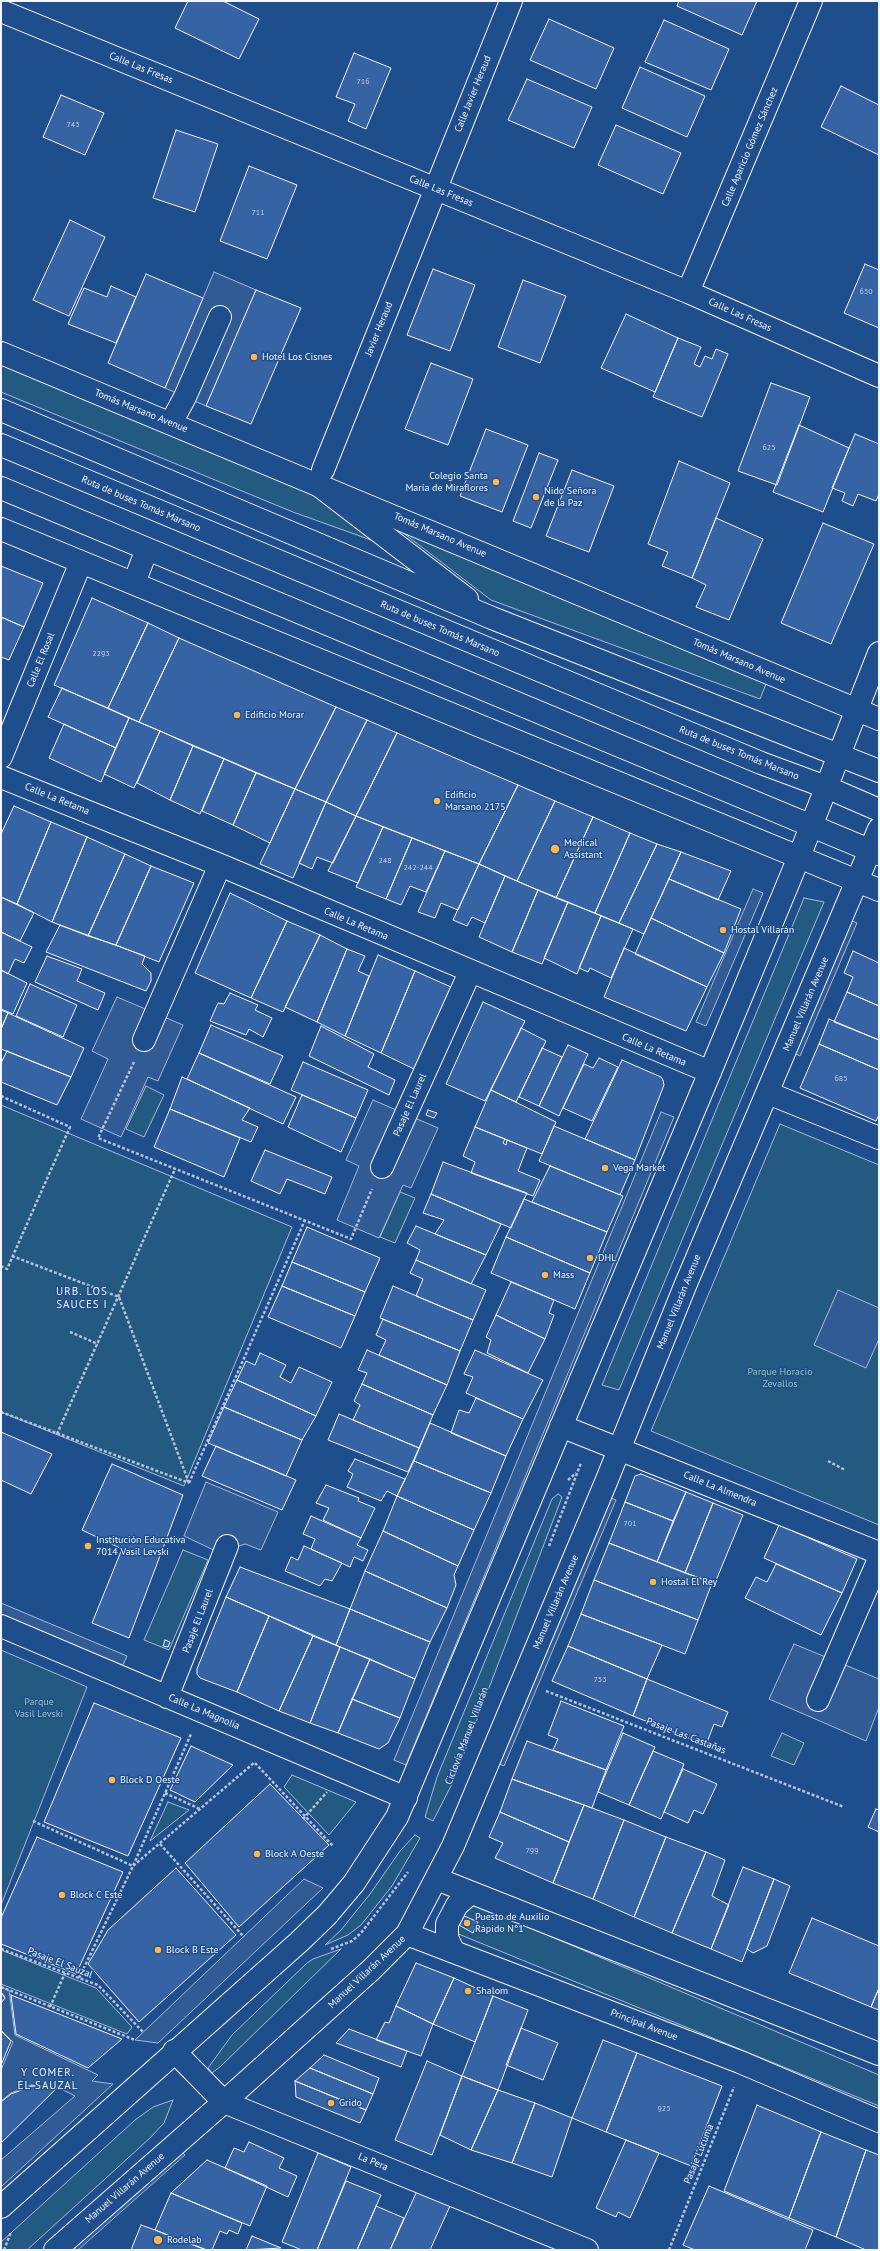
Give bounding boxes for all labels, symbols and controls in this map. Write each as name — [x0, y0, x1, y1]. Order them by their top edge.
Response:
street label: Calle Las Fresas — [107, 50, 175, 86]
street label: Calle Javier Heraud — [452, 54, 494, 134]
house number: 716 — [356, 77, 370, 87]
street label: Calle Aparicio Gómez Sánchez — [719, 86, 781, 208]
house number: 743 — [66, 120, 80, 130]
street label: Calle Las Fresas — [407, 173, 475, 209]
house number: 711 — [251, 208, 265, 218]
house number: 630 — [859, 287, 873, 297]
street label: Calle Las Fresas — [707, 296, 773, 334]
street label: Javier Heraud — [363, 300, 395, 358]
place label: Hotel Los Cisnes — [262, 351, 332, 363]
marker: Hotel Los Cisnes — [249, 352, 259, 362]
street label: Tomás Marsano Avenue — [93, 387, 189, 435]
house number: 625 — [762, 443, 776, 453]
place label: Colegio Santa María de Miraflores — [405, 470, 488, 494]
street label: Ruta de buses Tomás Marsano — [80, 473, 202, 535]
marker: Colegio Santa María de Miraflores — [491, 477, 501, 487]
place label: Nido Señora de la Paz — [544, 485, 596, 508]
marker: Nido Señora de la Paz — [531, 492, 541, 502]
street label: Tomás Marsano Avenue — [392, 510, 488, 560]
street label: Ruta de buses Tomás Marsano — [379, 598, 501, 660]
street label: Calle El Rosal — [25, 631, 57, 689]
street label: Tomás Marsano Avenue — [691, 636, 787, 686]
house number: 2293 — [92, 649, 110, 659]
place label: Edificio Morar — [245, 709, 304, 721]
marker: Edificio Morar — [232, 710, 242, 720]
street label: Ruta de buses Tomás Marsano — [677, 723, 801, 783]
street label: Calle La Retama — [23, 781, 91, 817]
place label: Edificio Marsano 2175 — [445, 789, 506, 812]
marker: Edificio Marsano 2175 — [432, 796, 442, 806]
place label: Medical Assistant — [564, 837, 602, 860]
marker: Medical Assistant — [549, 843, 561, 855]
house number: 248 — [378, 856, 392, 866]
house number: 242-244 — [403, 863, 433, 873]
street label: Calle La Retama — [322, 905, 390, 943]
place label: Hostal Villarán — [731, 924, 794, 936]
marker: Hostal Villarán — [718, 925, 728, 935]
street label: Manuel Villarán Avenue — [781, 955, 831, 1053]
street label: Calle La Retama — [620, 1031, 688, 1069]
street label: Pasaje El Laurel — [391, 1072, 429, 1138]
house number: 685 — [834, 1074, 848, 1084]
place label: Vega Market — [613, 1162, 665, 1174]
marker: Vega Market — [600, 1163, 610, 1173]
place label: DHL — [598, 1252, 616, 1264]
marker: DHL — [585, 1253, 595, 1263]
street label: Manuel Villarán Avenue — [654, 1253, 704, 1351]
place label: Mass — [553, 1269, 574, 1281]
marker: Mass — [540, 1270, 550, 1280]
district label: URB. LOS SAUCES I — [56, 1285, 108, 1311]
park label: Parque Horacio Zevallos — [747, 1366, 813, 1390]
street label: Calle La Almendra — [682, 1469, 758, 1509]
house number: 701 — [623, 1519, 637, 1529]
place label: Institución Educativa 7014 Vasil Levski — [96, 1534, 186, 1558]
marker: Institución Educativa 7014 Vasil Levski — [83, 1541, 93, 1551]
street label: Manuel Villarán Avenue — [531, 1553, 581, 1651]
place label: Hostal El Rey — [661, 1576, 717, 1588]
marker: Hostal El Rey — [648, 1577, 658, 1587]
street label: Pasaje El Laurel — [180, 1587, 216, 1655]
house number: 753 — [593, 1675, 607, 1685]
street label: Ciclovía Manuel Villarán — [443, 1685, 491, 1787]
street label: Calle La Magnolia — [167, 1692, 241, 1732]
park label: Parque Vasil Levski — [15, 1696, 63, 1720]
street label: Pasaje Las Castañas — [644, 1715, 728, 1757]
place label: Block D Oeste — [120, 1774, 180, 1786]
marker: Block D Oeste — [107, 1775, 117, 1785]
house number: 799 — [525, 1846, 539, 1856]
place label: Block A Oeste — [265, 1848, 324, 1860]
marker: Block A Oeste — [252, 1849, 262, 1859]
place label: Block C Este — [70, 1889, 122, 1901]
marker: Block C Este — [57, 1890, 67, 1900]
place label: Puesto de Auxilio Rápido N°1 — [475, 1911, 549, 1934]
marker: Puesto de Auxilio Rápido N°1 — [462, 1918, 472, 1928]
street label: Manuel Villarán Avenue — [326, 1933, 408, 2011]
place label: Block B Este — [166, 1944, 219, 1956]
street label: Pasaje El Sauzal — [26, 1945, 94, 1981]
marker: Block B Este — [153, 1945, 163, 1955]
place label: Shalom — [476, 1985, 508, 1997]
marker: Shalom — [463, 1986, 473, 1996]
street label: Principal Avenue — [609, 2007, 679, 2043]
district label: Y COMER. EL SAUZAL — [18, 2066, 78, 2092]
place label: Grido — [339, 2097, 362, 2109]
marker: Grido — [326, 2098, 336, 2108]
house number: 925 — [657, 2104, 671, 2114]
street label: Pasaje Lúcuma — [682, 2122, 716, 2186]
street label: Manuel Villarán Avenue — [83, 2150, 167, 2226]
street label: La Pera — [356, 2151, 390, 2173]
marker: Rodelab — [152, 2234, 164, 2246]
place label: Rodelab — [167, 2234, 202, 2246]

